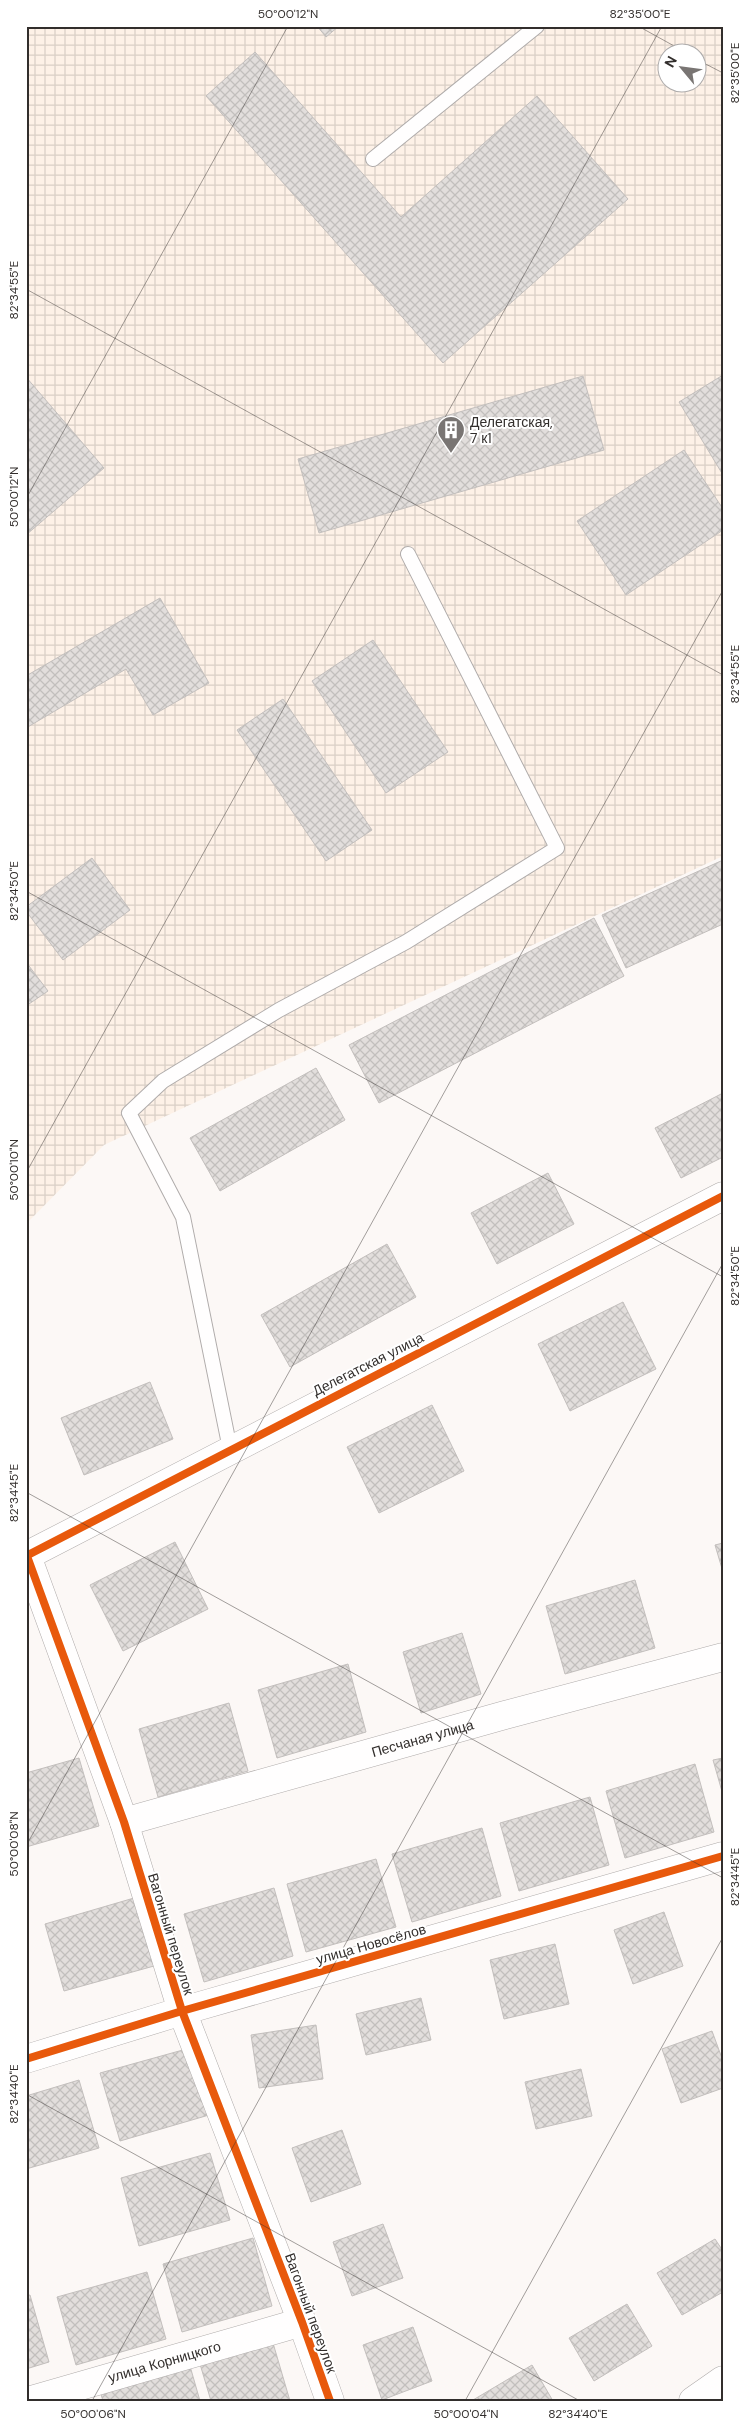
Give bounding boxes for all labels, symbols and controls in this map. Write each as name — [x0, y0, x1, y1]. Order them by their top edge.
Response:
text: 50°00'12"N — [258, 6, 318, 22]
text: 82°35'00"E — [610, 6, 671, 22]
north arrow — [656, 42, 706, 92]
text: 82°35'00"E — [727, 42, 743, 103]
text: N — [660, 53, 681, 71]
text: 82°34'55"E — [6, 260, 22, 319]
place label: Делегатская, 7 к1 — [470, 413, 553, 447]
building icon: Делегатская, 7 к1 — [436, 415, 466, 454]
text: 50°00'12"N — [6, 467, 22, 527]
text: 82°34'55"E — [727, 644, 743, 703]
text: 82°34'50"E — [6, 861, 22, 921]
text: 50°00'10"N — [6, 1139, 22, 1201]
text: 82°34'50"E — [727, 1246, 743, 1306]
street label: Делегатская улица — [309, 1328, 427, 1400]
text: 82°34'45"E — [6, 1464, 22, 1522]
street label: Песчаная улица — [369, 1715, 476, 1761]
text: 50°00'08"N — [6, 1811, 22, 1877]
text: 82°34'45"E — [727, 1848, 743, 1906]
street label: Вагонный переулок — [144, 1871, 198, 1998]
street label: улица Новосёлов — [314, 1920, 428, 1968]
text: 82°34'40"E — [6, 2064, 22, 2124]
street label: Вагонный переулок — [281, 2250, 341, 2376]
street label: улица Корницкого — [106, 2337, 223, 2386]
text: 50°00'06"N — [60, 2406, 126, 2422]
text: 50°00'04"N — [433, 2406, 499, 2422]
text: 82°34'40"E — [548, 2406, 608, 2422]

